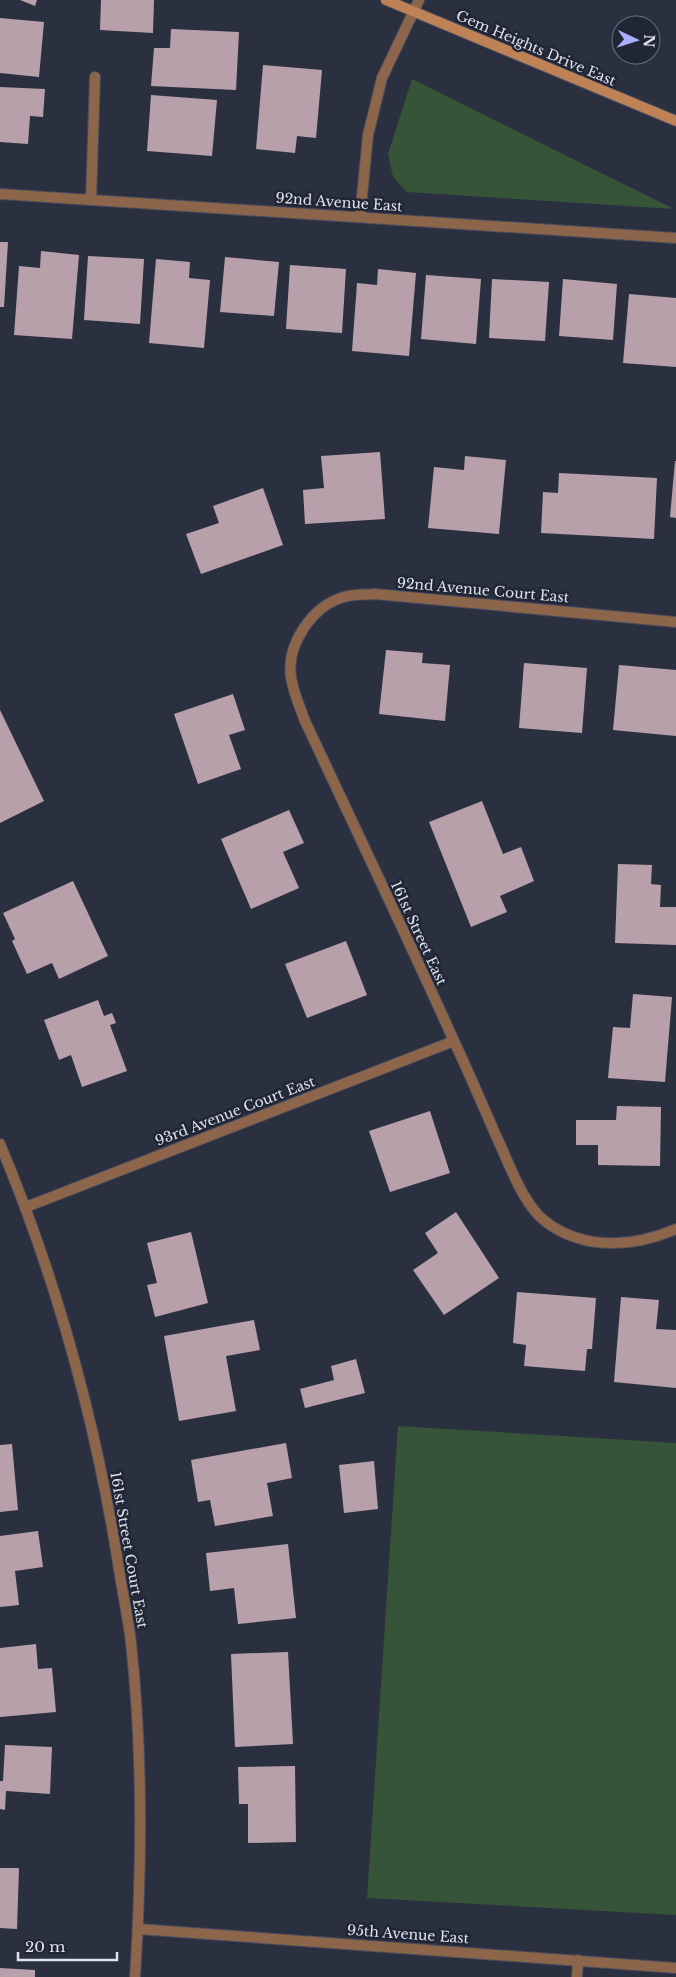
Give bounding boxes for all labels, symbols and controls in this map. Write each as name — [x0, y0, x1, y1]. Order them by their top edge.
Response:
street label: Gem Heights Drive East — [453, 6, 619, 90]
north arrow — [611, 15, 661, 65]
text: N — [640, 34, 658, 48]
street label: 92nd Avenue East — [275, 189, 404, 215]
street label: 92nd Avenue Court East — [396, 574, 571, 607]
street label: 161st Street East — [387, 878, 451, 989]
street label: 93rd Avenue Court East — [153, 1072, 318, 1150]
street label: 161st Street Court East — [106, 1470, 152, 1630]
street label: 95th Avenue East — [346, 1921, 470, 1947]
scale bar — [18, 1930, 116, 1962]
text: 20 m — [25, 1937, 65, 1956]

